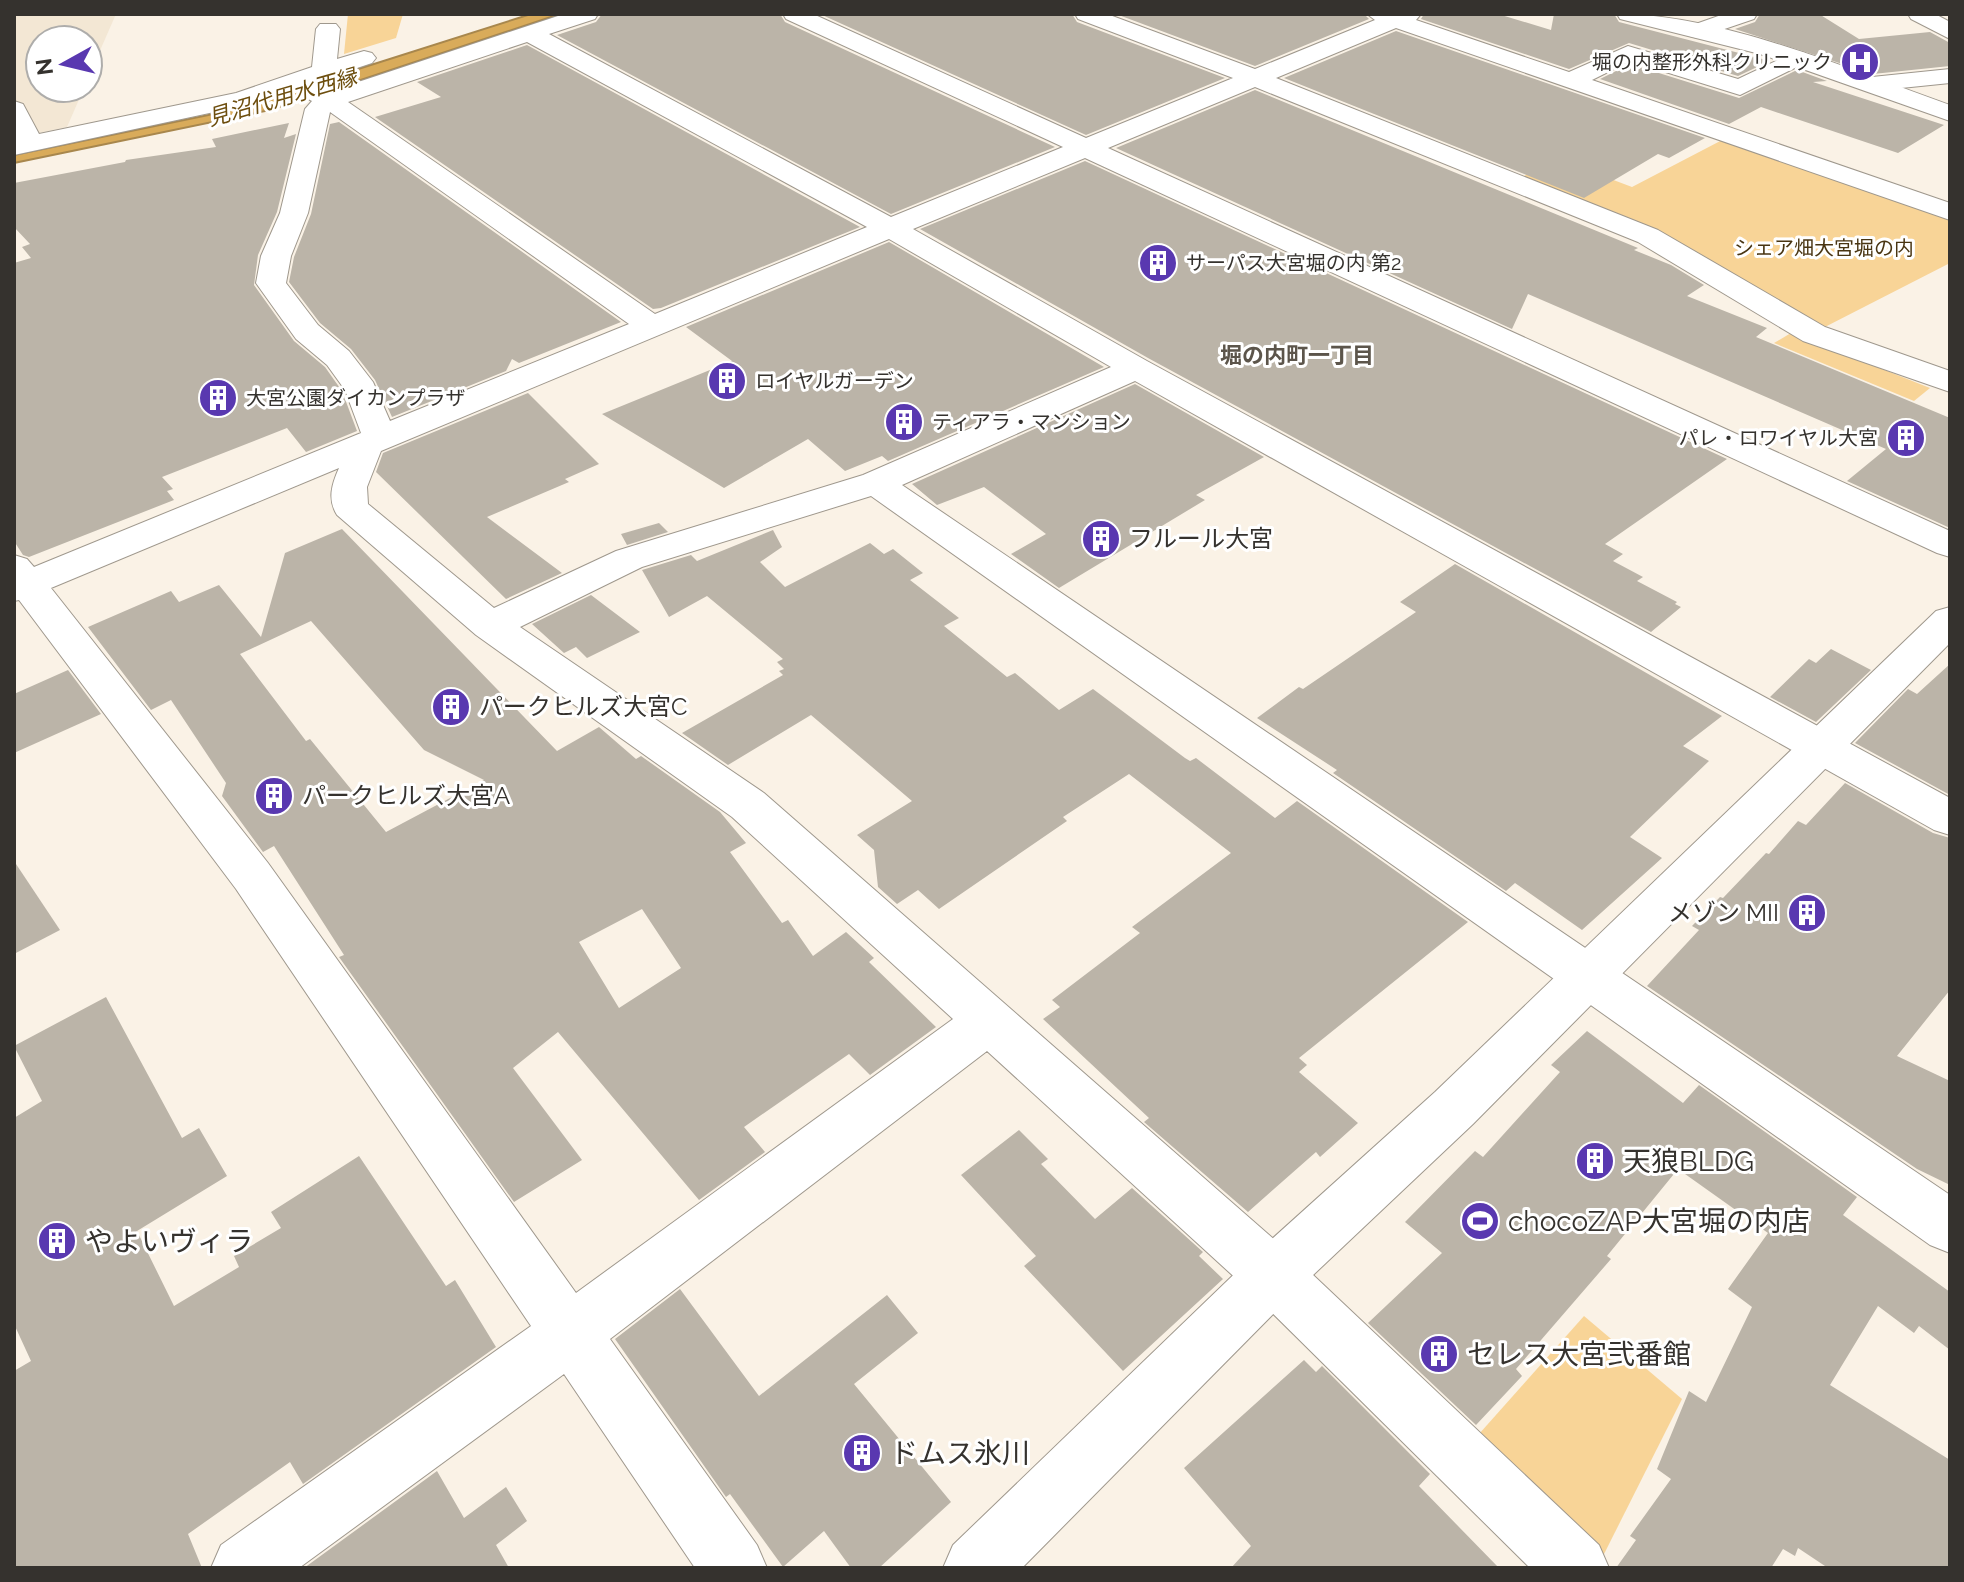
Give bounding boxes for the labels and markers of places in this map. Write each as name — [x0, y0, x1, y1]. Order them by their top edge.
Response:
hospital icon: 堀の内整形外科クリニック — [1839, 41, 1881, 83]
place label: 堀の内整形外科クリニック — [1592, 50, 1832, 74]
building icon: サーパス大宮堀の内 第2 — [1137, 242, 1179, 284]
place label: サーパス大宮堀の内 第2 — [1186, 251, 1401, 275]
building icon: ロイヤルガーデン — [706, 360, 748, 402]
place label: ロイヤルガーデン — [755, 369, 914, 393]
building icon: 大宮公園ダイカンプラザ — [197, 377, 239, 419]
place label: 大宮公園ダイカンプラザ — [246, 386, 465, 410]
building icon: ティアラ・マンション — [883, 401, 925, 443]
place label: ティアラ・マンション — [932, 410, 1131, 434]
building icon: パレ・ロワイヤル大宮 — [1885, 417, 1927, 459]
place label: パレ・ロワイヤル大宮 — [1679, 426, 1878, 450]
building icon: フルール大宮 — [1080, 518, 1122, 560]
place label: フルール大宮 — [1129, 524, 1273, 553]
building icon: パークヒルズ大宮C — [430, 686, 472, 728]
place label: パークヒルズ大宮C — [479, 692, 687, 721]
building icon: パークヒルズ大宮A — [253, 775, 295, 817]
place label: パークヒルズ大宮A — [302, 781, 510, 810]
building icon: メゾン MII — [1786, 892, 1828, 934]
place label: メゾン MII — [1668, 898, 1779, 927]
building icon: 天狼BLDG — [1574, 1140, 1616, 1182]
place label: 天狼BLDG — [1623, 1145, 1754, 1178]
sports icon: chocoZAP大宮堀の内店 — [1459, 1200, 1501, 1242]
place label: chocoZAP大宮堀の内店 — [1508, 1205, 1810, 1238]
building icon: やよいヴィラ — [36, 1220, 78, 1262]
place label: やよいヴィラ — [85, 1225, 253, 1258]
building icon: セレス大宮弐番館 — [1418, 1333, 1460, 1375]
place label: セレス大宮弐番館 — [1467, 1338, 1691, 1371]
building icon: ドムス氷川 — [841, 1432, 883, 1474]
place label: ドムス氷川 — [890, 1437, 1030, 1470]

